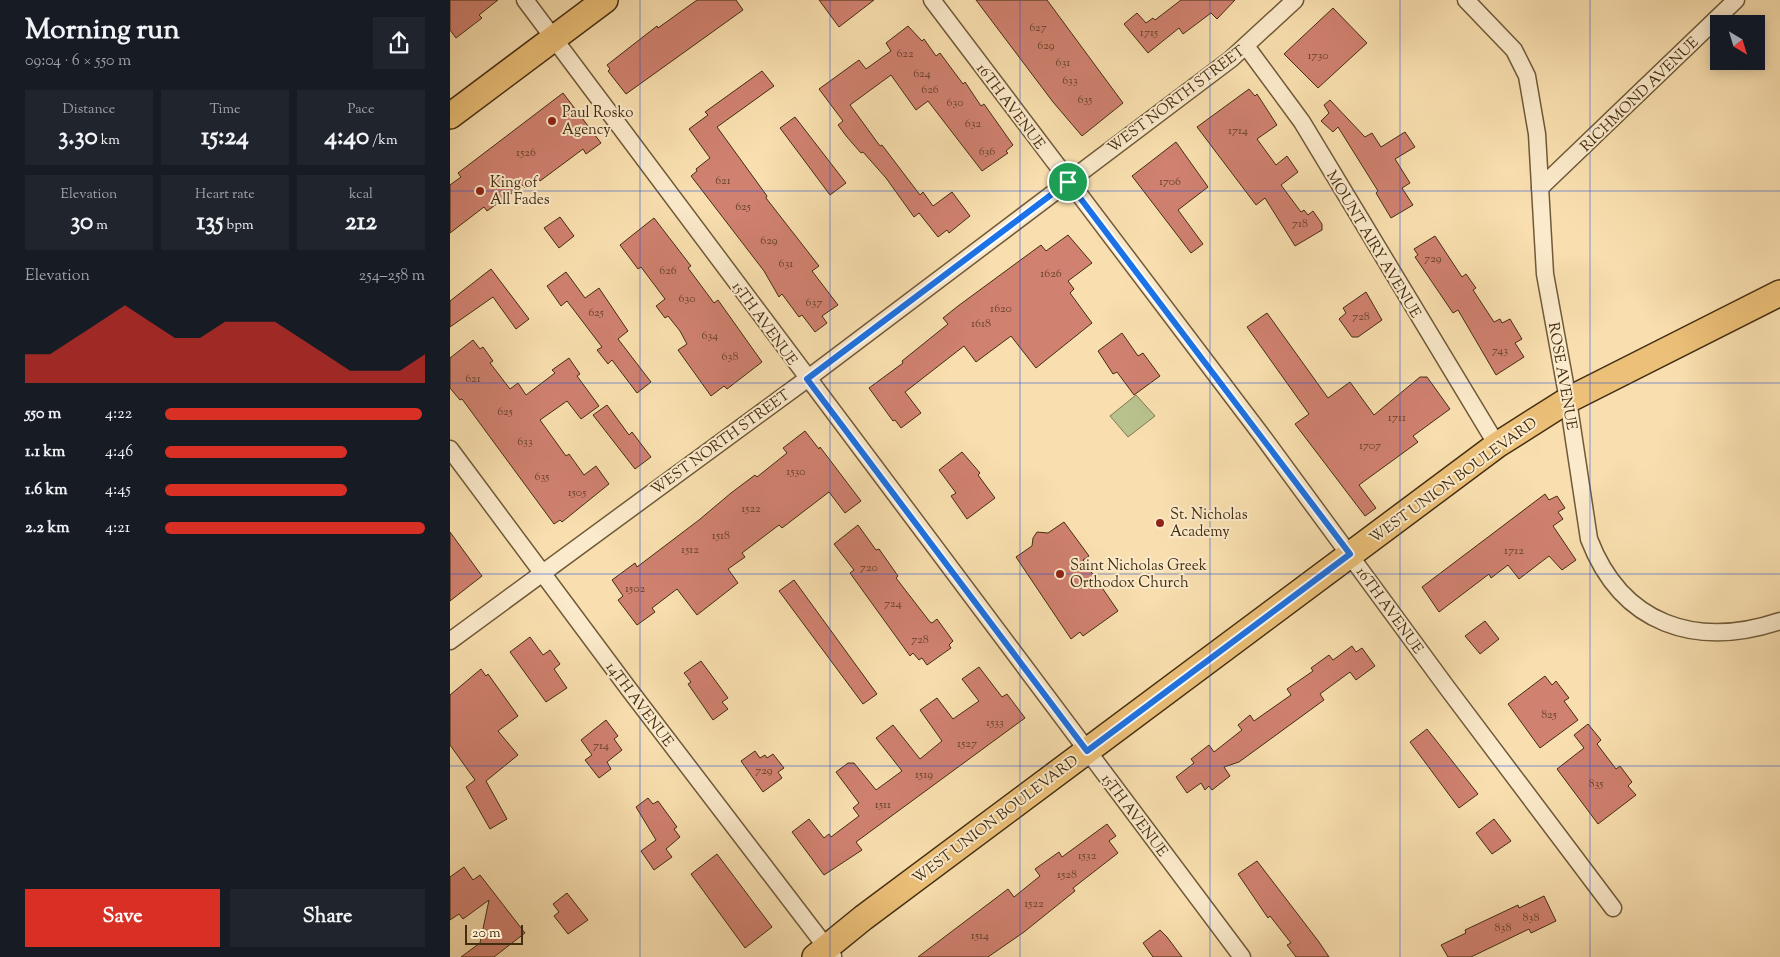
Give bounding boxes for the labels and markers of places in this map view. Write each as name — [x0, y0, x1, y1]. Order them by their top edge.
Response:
place label: Paul Rosko Agency — [562, 103, 634, 141]
marker: Paul Rosko Agency — [546, 115, 558, 127]
pin — [1047, 161, 1089, 203]
place label: King of All Fades — [490, 173, 550, 211]
marker: King of All Fades — [474, 185, 486, 197]
place label: St. Nicholas Academy — [1170, 505, 1248, 543]
marker: St. Nicholas Academy — [1154, 517, 1166, 529]
place label: Saint Nicholas Greek Orthodox Church — [1070, 556, 1207, 594]
marker: Saint Nicholas Greek Orthodox Church — [1054, 568, 1066, 580]

